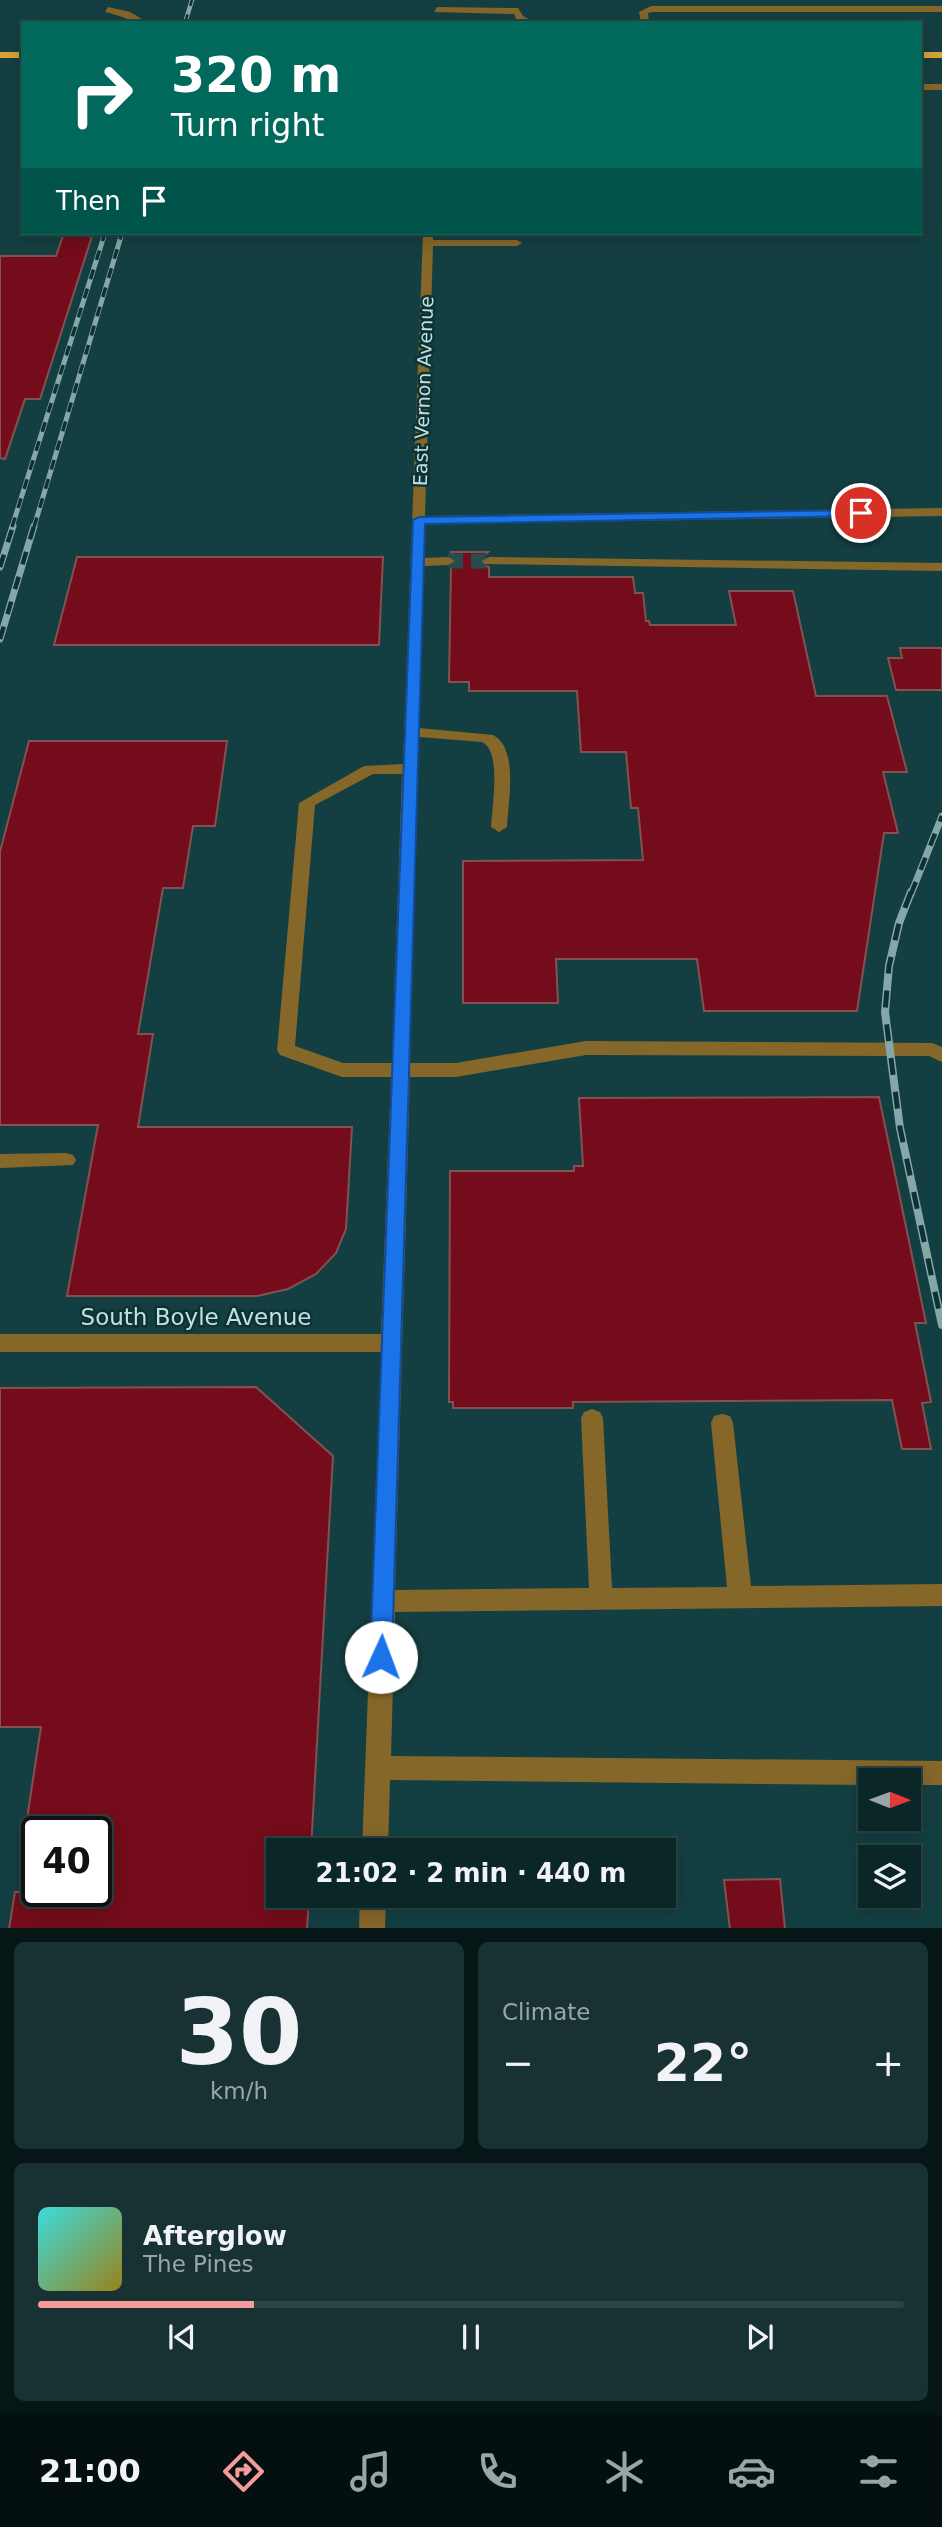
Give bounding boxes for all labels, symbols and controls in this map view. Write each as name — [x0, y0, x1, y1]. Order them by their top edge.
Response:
text: 320 m — [171, 47, 341, 104]
icon: right — [56, 49, 147, 140]
text: Turn right — [171, 106, 324, 144]
icon: arrive — [135, 182, 173, 220]
text: Then — [56, 186, 121, 216]
street label: East Vernon Avenue — [409, 296, 437, 486]
pin — [831, 483, 891, 543]
icon: arrive — [842, 494, 880, 532]
street label: South Boyle Avenue — [81, 1304, 311, 1330]
position arrow — [344, 1620, 418, 1694]
north arrow — [858, 1768, 920, 1830]
map controls — [858, 1768, 921, 1908]
speed limit sign: 40 — [21, 1816, 112, 1907]
button: layers — [858, 1845, 921, 1908]
text: 21:02 · 2 min · 440 m — [316, 1858, 626, 1888]
text: 30 — [176, 1980, 302, 2085]
text: Climate — [502, 1999, 591, 2025]
text: 22° — [654, 2033, 752, 2093]
text: − — [502, 2041, 534, 2085]
text: + — [872, 2041, 904, 2085]
text: km/h — [210, 2078, 268, 2104]
text: Afterglow — [143, 2221, 287, 2251]
text: The Pines — [143, 2251, 254, 2277]
icon: previous — [163, 2318, 201, 2356]
icon: pause — [452, 2318, 490, 2356]
icon: next — [741, 2318, 779, 2356]
icon: directions — [219, 2447, 268, 2496]
icon: music — [346, 2447, 395, 2496]
icon: phone — [473, 2447, 522, 2496]
icon: climate — [600, 2447, 649, 2496]
icon: car — [727, 2447, 776, 2496]
icon: filters — [854, 2447, 903, 2496]
text: 21:00 — [39, 2452, 141, 2490]

